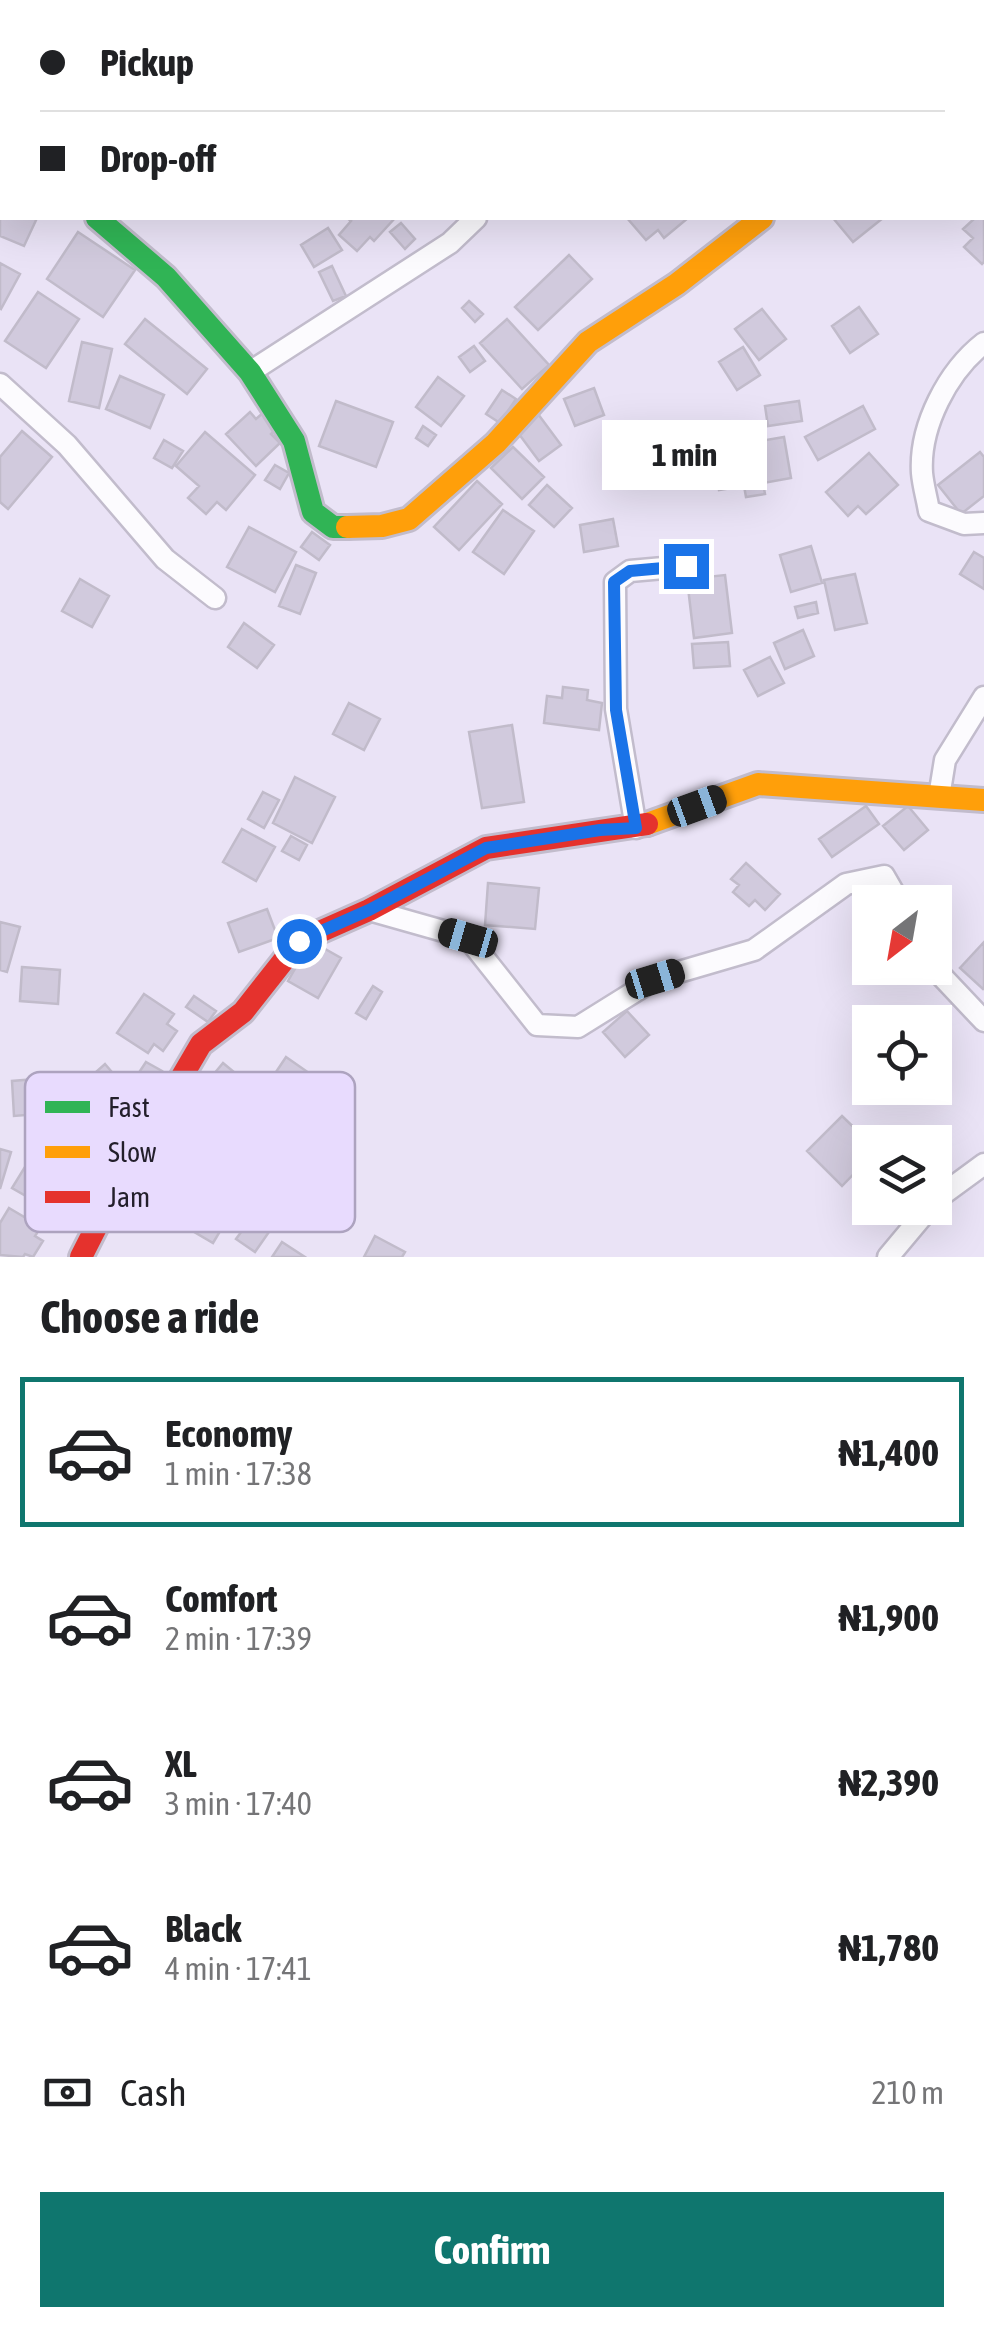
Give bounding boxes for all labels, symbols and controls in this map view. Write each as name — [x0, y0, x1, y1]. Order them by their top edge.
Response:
text: Pickup — [100, 41, 194, 84]
text: Drop-off — [100, 137, 216, 180]
callout: 1 min — [604, 421, 768, 491]
text: 1 min — [652, 436, 717, 473]
route end — [664, 544, 709, 589]
car — [664, 782, 730, 830]
north arrow — [852, 885, 952, 985]
map controls — [852, 885, 952, 1225]
car — [435, 915, 501, 961]
route start — [277, 919, 322, 964]
car — [622, 956, 688, 1002]
button: locate — [852, 1005, 952, 1105]
legend — [25, 1072, 355, 1232]
text: Fast — [108, 1091, 150, 1123]
button: layers — [852, 1125, 952, 1225]
text: Slow — [108, 1136, 157, 1168]
text: Jam — [108, 1181, 150, 1213]
text: Choose a ride — [40, 1291, 259, 1343]
icon: car — [45, 1407, 135, 1497]
text: Economy — [165, 1412, 292, 1455]
text: ₦1,400 — [838, 1431, 939, 1474]
text: 1 min · 17:38 — [165, 1455, 312, 1492]
icon: car — [45, 1572, 135, 1662]
text: Comfort — [165, 1577, 277, 1620]
text: ₦1,900 — [838, 1596, 939, 1639]
text: 2 min · 17:39 — [165, 1620, 312, 1657]
icon: car — [45, 1737, 135, 1827]
text: XL — [165, 1742, 197, 1785]
text: ₦2,390 — [838, 1761, 939, 1804]
text: 3 min · 17:40 — [165, 1785, 312, 1822]
icon: car — [45, 1902, 135, 1992]
text: Black — [165, 1907, 242, 1950]
text: ₦1,780 — [838, 1926, 939, 1969]
text: 4 min · 17:41 — [165, 1950, 312, 1987]
icon: cash — [40, 2065, 95, 2120]
text: Cash — [120, 2071, 187, 2114]
text: 210 m — [871, 2074, 944, 2111]
button: Confirm — [40, 2192, 944, 2307]

